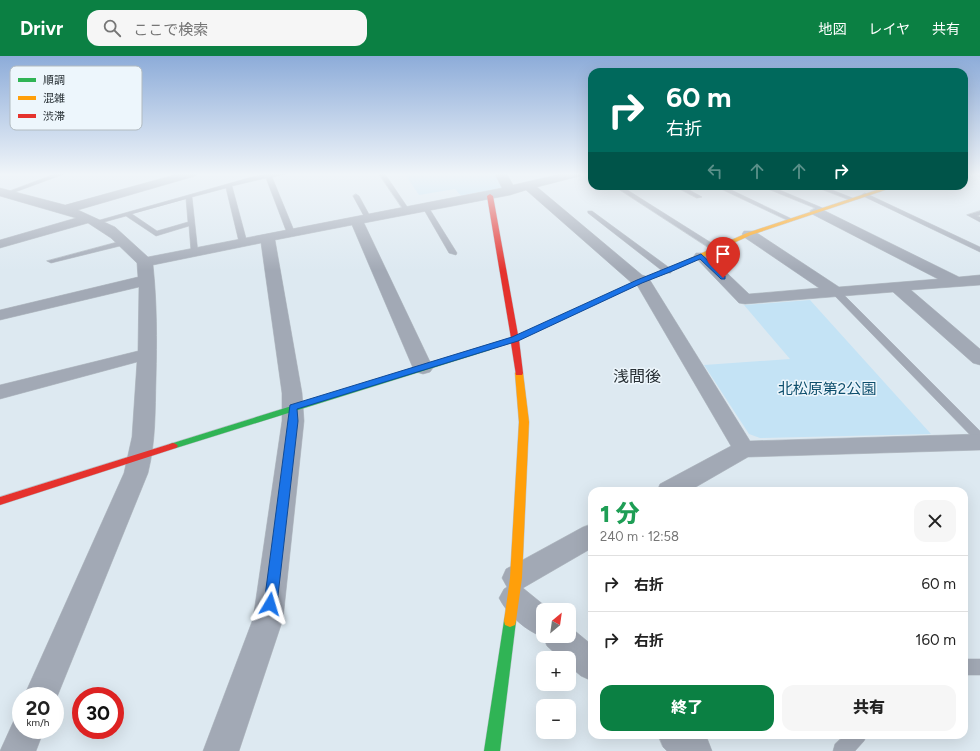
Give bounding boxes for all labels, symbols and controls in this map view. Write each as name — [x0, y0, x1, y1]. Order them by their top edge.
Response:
search box — [87, 10, 367, 46]
text: Drivr — [20, 17, 63, 40]
icon: search — [101, 17, 123, 39]
text: ここで検索 — [133, 21, 208, 39]
text: 地図 — [818, 21, 846, 38]
text: レイヤ — [868, 21, 910, 38]
text: 共有 — [932, 21, 960, 38]
legend — [10, 66, 142, 130]
text: 順調 — [43, 74, 65, 87]
text: 60 m — [666, 80, 731, 114]
icon: right — [600, 84, 652, 136]
text: 混雑 — [43, 92, 65, 105]
text: 渋滞 — [43, 110, 65, 123]
text: 右折 — [666, 118, 702, 140]
icon: left — [704, 160, 726, 182]
icon: ahead — [746, 160, 768, 182]
icon: ahead — [788, 160, 810, 182]
icon: right — [830, 160, 852, 182]
pin — [706, 237, 740, 278]
icon: arrive — [712, 243, 734, 265]
district label: 浅間後 — [613, 367, 661, 386]
park label: 北松原第2公園 — [778, 380, 876, 398]
text: 1 分 — [600, 499, 640, 528]
button: close — [914, 500, 956, 542]
text: 240 m · 12:58 — [600, 529, 679, 544]
icon: right — [600, 573, 622, 595]
text: 60 m — [921, 575, 956, 593]
text: 右折 — [634, 576, 664, 594]
position arrow — [249, 583, 291, 625]
north arrow — [536, 603, 576, 643]
map controls — [536, 603, 576, 739]
icon: right — [600, 629, 622, 651]
text: 160 m — [915, 631, 956, 649]
text: 右折 — [634, 632, 664, 650]
button: + — [536, 651, 576, 691]
button: 終了 — [600, 685, 774, 731]
button: 共有 — [782, 685, 956, 731]
speed limit sign: 30 — [72, 687, 124, 739]
text: 20 — [26, 696, 50, 720]
button: − — [536, 699, 576, 739]
text: km/h — [27, 716, 49, 729]

